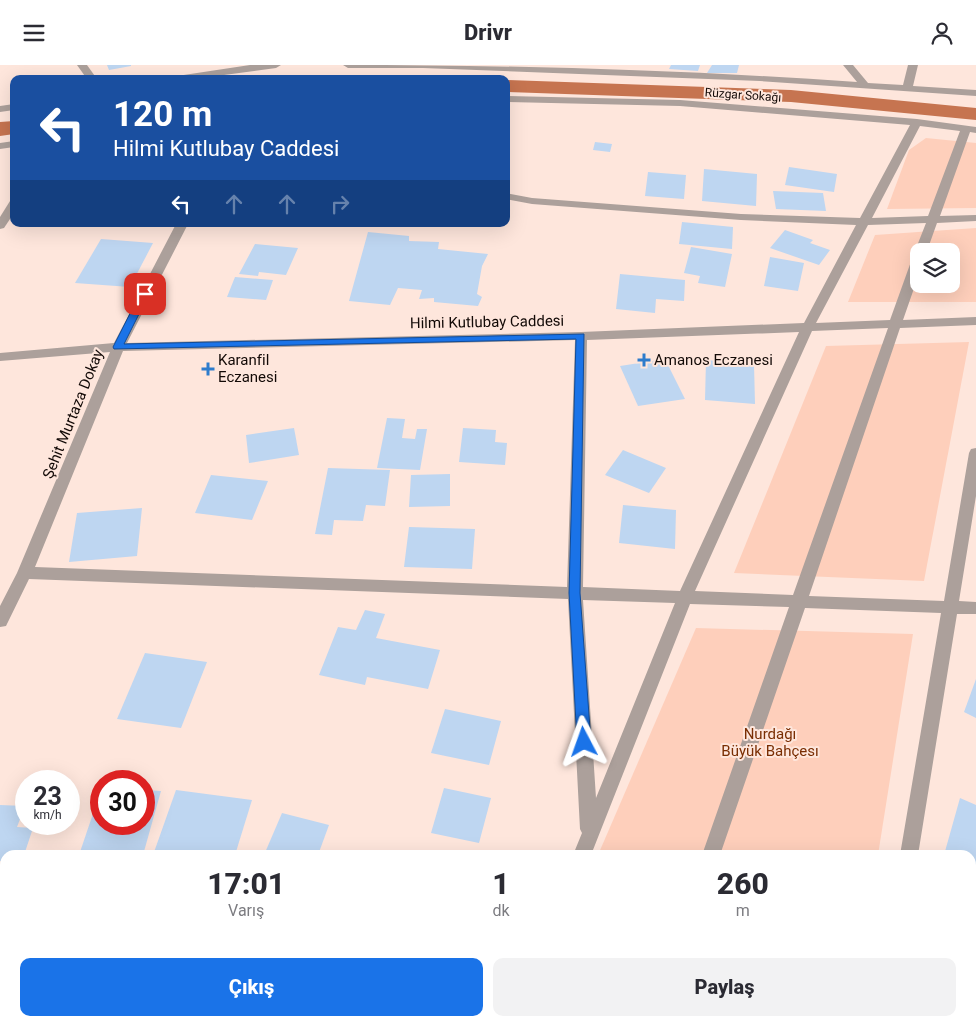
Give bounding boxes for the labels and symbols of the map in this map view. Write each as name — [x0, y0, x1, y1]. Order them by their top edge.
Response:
street label: Rüzgar Sokağı — [704, 85, 782, 105]
pin — [124, 273, 166, 315]
street label: Hilmi Kutlubay Caddesi — [410, 312, 564, 332]
street label: Şehit Murtaza Dokay — [39, 347, 107, 481]
place label: Karanfil Eczanesi — [218, 351, 277, 386]
place label: Amanos Eczanesi — [654, 351, 773, 369]
marker: Amanos Eczanesi — [638, 354, 650, 366]
marker: Karanfil Eczanesi — [202, 363, 214, 375]
position arrow — [557, 715, 609, 767]
park label: Nurdağı Büyük Bahçesı — [721, 725, 819, 760]
speed limit sign: 30 — [90, 770, 155, 835]

